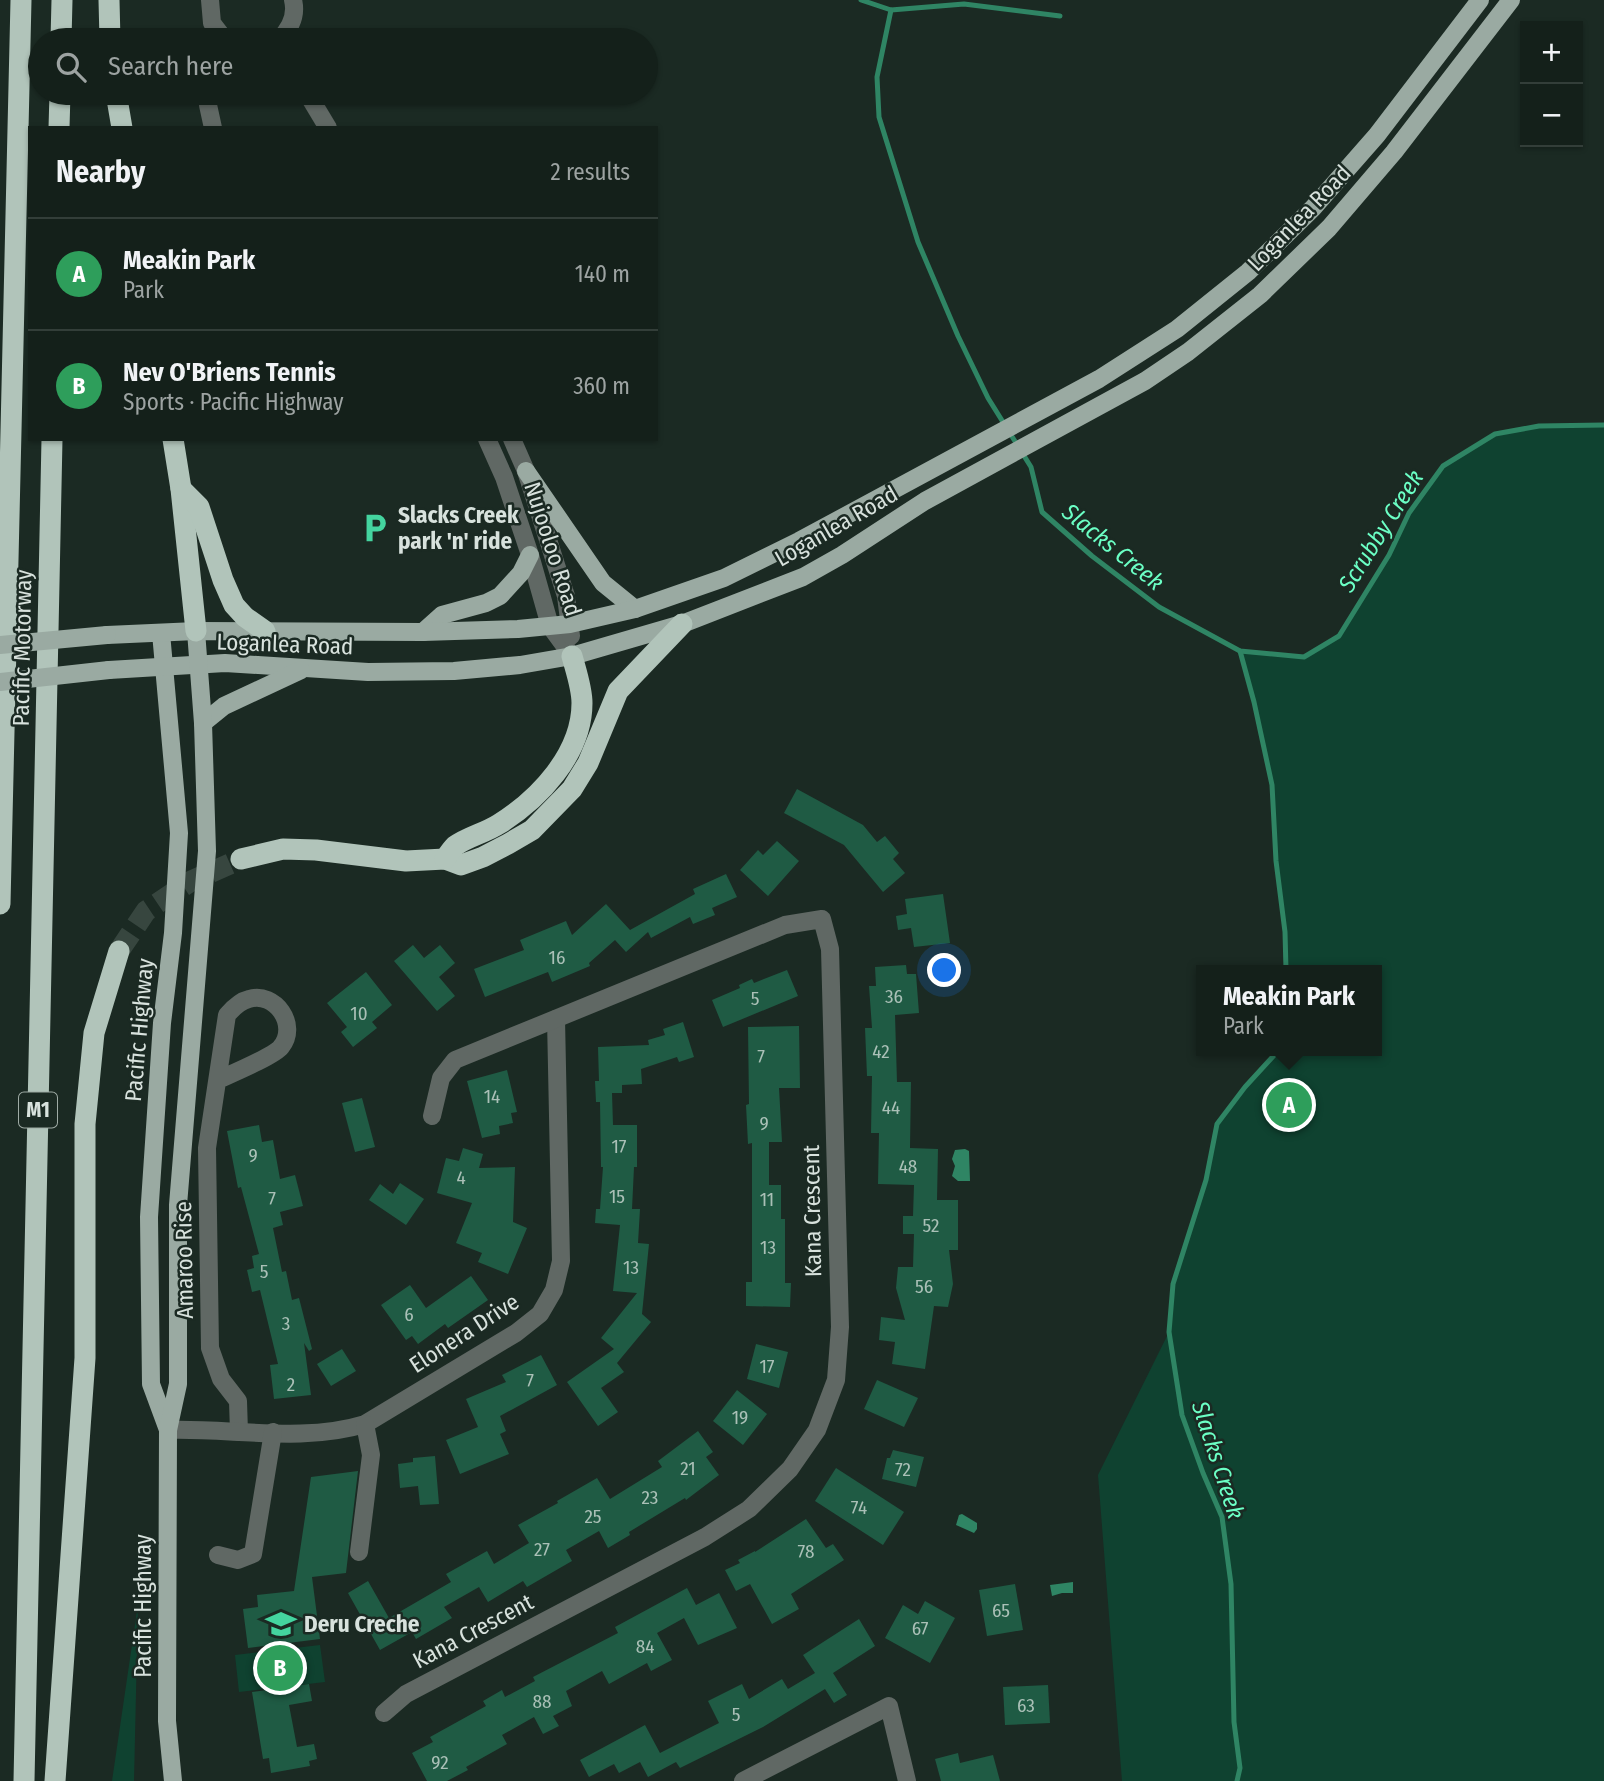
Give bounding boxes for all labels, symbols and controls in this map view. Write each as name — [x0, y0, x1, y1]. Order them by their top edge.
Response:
map controls — [1520, 21, 1583, 147]
button: + — [1520, 21, 1583, 84]
search box — [28, 28, 658, 105]
icon: search — [52, 48, 90, 86]
text: Search here — [108, 51, 233, 82]
button: − — [1520, 84, 1583, 147]
text: Nearby — [56, 154, 145, 190]
text: 2 results — [550, 158, 630, 186]
street label: Loganlea Road — [1241, 159, 1357, 277]
text: Meakin Park — [123, 245, 255, 276]
text: A — [73, 260, 85, 288]
text: 140 m — [575, 260, 630, 288]
text: Park — [123, 276, 164, 304]
text: Nev O'Briens Tennis — [123, 357, 336, 388]
text: B — [73, 372, 85, 400]
text: 360 m — [573, 372, 630, 400]
text: Sports · Pacific Highway — [123, 388, 343, 416]
water label: Scrubby Creek — [1332, 465, 1430, 598]
street label: Nujooloo Road — [518, 478, 588, 620]
street label: Loganlea Road — [770, 480, 902, 572]
water label: Slacks Creek — [1056, 497, 1169, 596]
place label: Slacks Creek park 'n' ride — [398, 501, 519, 555]
parking icon: Slacks Creek park 'n' ride — [358, 511, 392, 545]
street label: Pacific Motorway — [7, 569, 37, 727]
street label: Loganlea Road — [216, 628, 354, 660]
house number: 16 — [549, 946, 565, 969]
your location — [927, 953, 961, 987]
street label: Pacific Highway — [119, 956, 159, 1103]
popup — [1196, 965, 1382, 1056]
text: Meakin Park — [1223, 981, 1355, 1012]
house number: 36 — [885, 985, 903, 1008]
house number: 5 — [751, 987, 759, 1010]
house number: 10 — [350, 1002, 368, 1025]
text: Park — [1223, 1012, 1264, 1040]
house number: 42 — [872, 1040, 890, 1063]
house number: 7 — [757, 1045, 765, 1068]
pin: A — [1266, 1079, 1312, 1131]
house number: 14 — [484, 1085, 500, 1108]
road number: M1 — [19, 1092, 57, 1128]
house number: 44 — [882, 1096, 900, 1119]
house number: 9 — [759, 1112, 769, 1135]
house number: 17 — [611, 1135, 627, 1158]
house number: 9 — [248, 1144, 258, 1167]
street label: Kana Crescent — [797, 1144, 827, 1277]
house number: 48 — [899, 1155, 917, 1178]
house number: 4 — [456, 1166, 466, 1189]
house number: 15 — [609, 1185, 625, 1208]
house number: 7 — [268, 1187, 276, 1210]
house number: 11 — [760, 1188, 774, 1211]
street label: Amaroo Rise — [169, 1201, 199, 1319]
house number: 52 — [923, 1214, 939, 1237]
house number: 13 — [760, 1236, 776, 1259]
house number: 13 — [623, 1256, 639, 1279]
house number: 5 — [260, 1260, 268, 1283]
house number: 56 — [915, 1275, 933, 1298]
street label: Elonera Drive — [404, 1287, 524, 1379]
house number: 6 — [404, 1303, 414, 1326]
house number: 3 — [282, 1312, 290, 1335]
house number: 17 — [759, 1355, 775, 1378]
house number: 7 — [526, 1369, 534, 1392]
house number: 2 — [287, 1373, 295, 1396]
water label: Slacks Creek — [1186, 1397, 1250, 1523]
house number: 19 — [732, 1406, 748, 1429]
house number: 21 — [680, 1457, 696, 1480]
house number: 72 — [895, 1458, 911, 1481]
house number: 23 — [642, 1486, 658, 1509]
house number: 74 — [851, 1496, 867, 1519]
house number: 25 — [584, 1505, 602, 1528]
street label: Pacific Highway — [129, 1533, 157, 1678]
house number: 27 — [534, 1538, 550, 1561]
house number: 78 — [798, 1540, 814, 1563]
street label: Kana Crescent — [408, 1587, 538, 1674]
house number: 65 — [992, 1599, 1010, 1622]
school or university icon: Deru Creche — [264, 1607, 298, 1641]
place label: Deru Creche — [304, 1610, 420, 1638]
house number: 67 — [912, 1617, 929, 1640]
house number: 84 — [636, 1635, 654, 1658]
pin: B — [257, 1642, 303, 1694]
house number: 88 — [532, 1690, 552, 1713]
house number: 63 — [1017, 1694, 1035, 1717]
house number: 5 — [732, 1703, 740, 1726]
house number: 92 — [431, 1751, 449, 1774]

